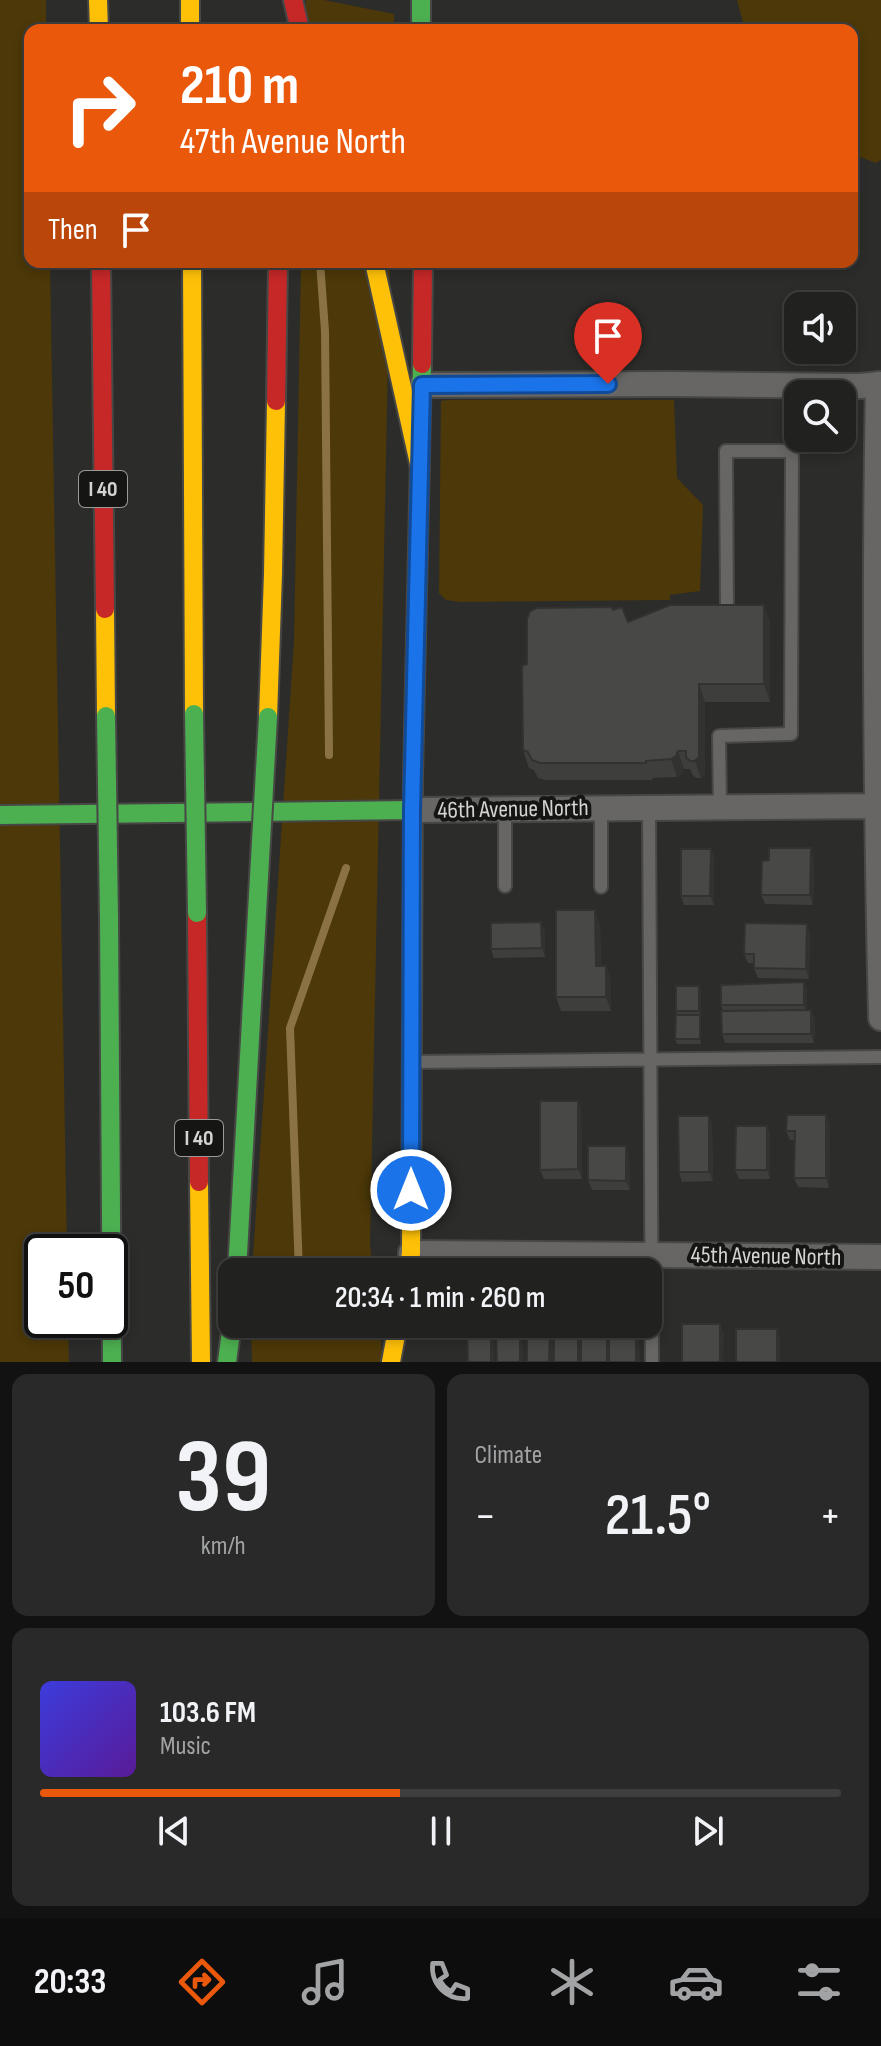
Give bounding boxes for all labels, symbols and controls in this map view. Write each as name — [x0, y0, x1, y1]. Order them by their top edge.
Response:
text: 210 m — [180, 53, 299, 120]
icon: right — [48, 56, 152, 160]
text: 47th Avenue North — [180, 121, 406, 164]
icon: arrive — [114, 208, 158, 252]
text: Then — [48, 212, 98, 248]
map controls — [784, 292, 856, 452]
button: sound — [784, 292, 856, 364]
pin — [574, 302, 642, 384]
icon: arrive — [586, 314, 630, 358]
button: search — [784, 380, 856, 452]
road number: I 40 — [79, 471, 127, 507]
street label: 46th Avenue North — [437, 793, 589, 825]
road number: I 40 — [175, 1120, 223, 1156]
position arrow — [369, 1148, 453, 1232]
speed limit sign: 50 — [24, 1234, 128, 1338]
street label: 45th Avenue North — [690, 1240, 842, 1272]
text: 20:34 · 1 min · 260 m — [335, 1280, 545, 1316]
text: 39 — [175, 1416, 271, 1541]
text: Climate — [475, 1440, 542, 1471]
text: 21.5° — [605, 1480, 711, 1552]
text: − — [475, 1490, 496, 1543]
text: + — [819, 1490, 841, 1543]
text: km/h — [201, 1531, 246, 1562]
text: 103.6 FM — [160, 1695, 256, 1731]
text: Music — [160, 1731, 211, 1762]
icon: previous — [152, 1809, 196, 1853]
icon: pause — [419, 1809, 463, 1853]
icon: next — [686, 1809, 730, 1853]
icon: directions — [174, 1954, 230, 2010]
icon: music — [297, 1954, 353, 2010]
icon: phone — [421, 1954, 477, 2010]
icon: climate — [544, 1954, 600, 2010]
icon: car — [668, 1954, 724, 2010]
icon: filters — [791, 1954, 847, 2010]
text: 20:33 — [34, 1961, 106, 2004]

